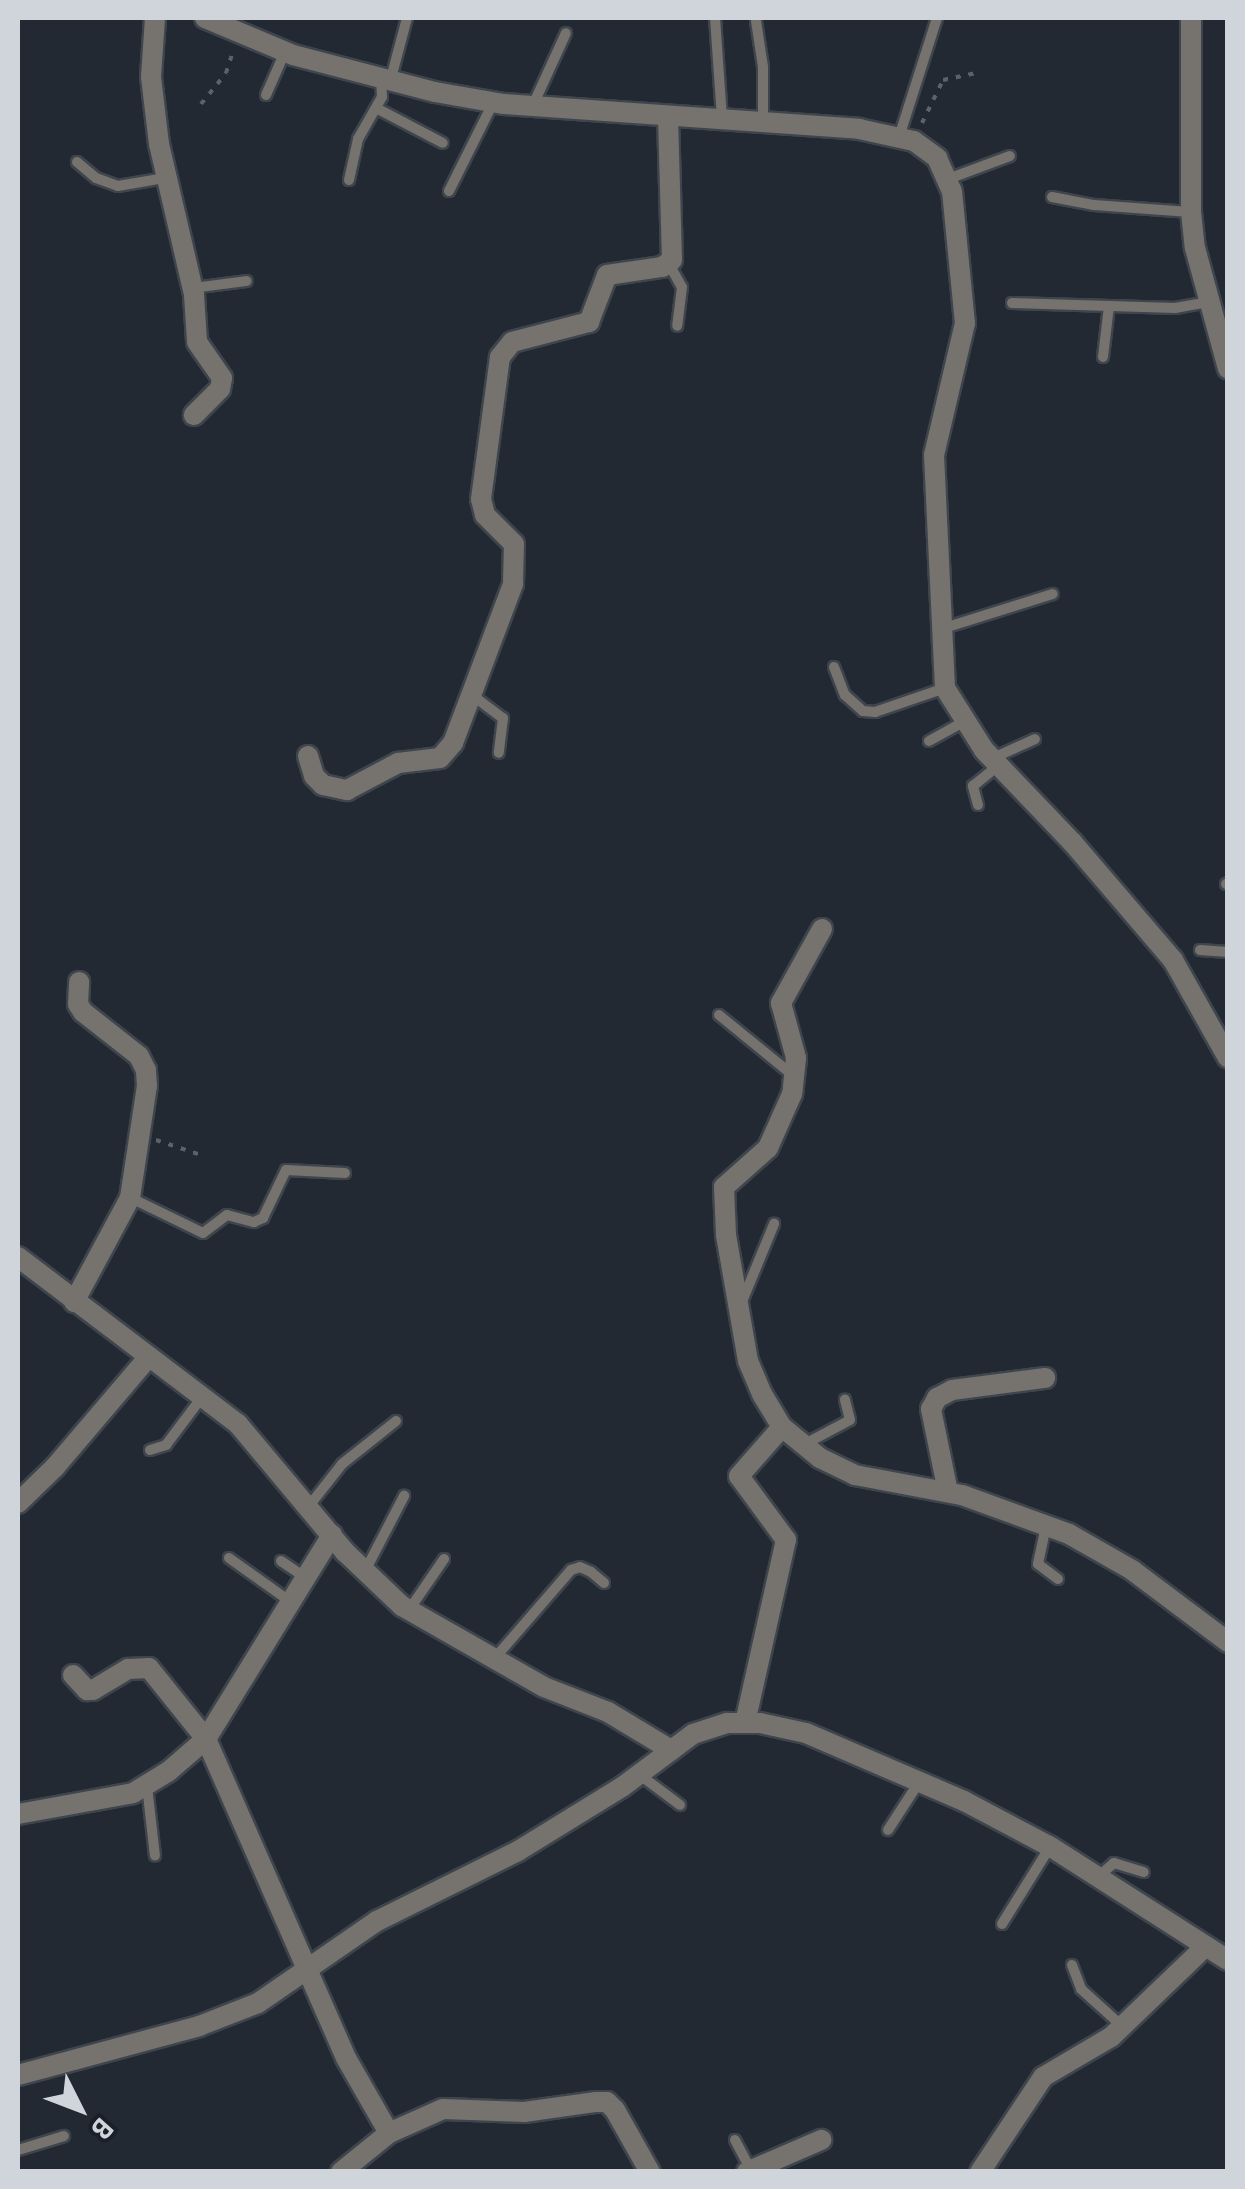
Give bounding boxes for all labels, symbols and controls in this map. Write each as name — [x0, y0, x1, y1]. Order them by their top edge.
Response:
north arrow — [30, 2059, 130, 2159]
text: B — [83, 2111, 122, 2148]

